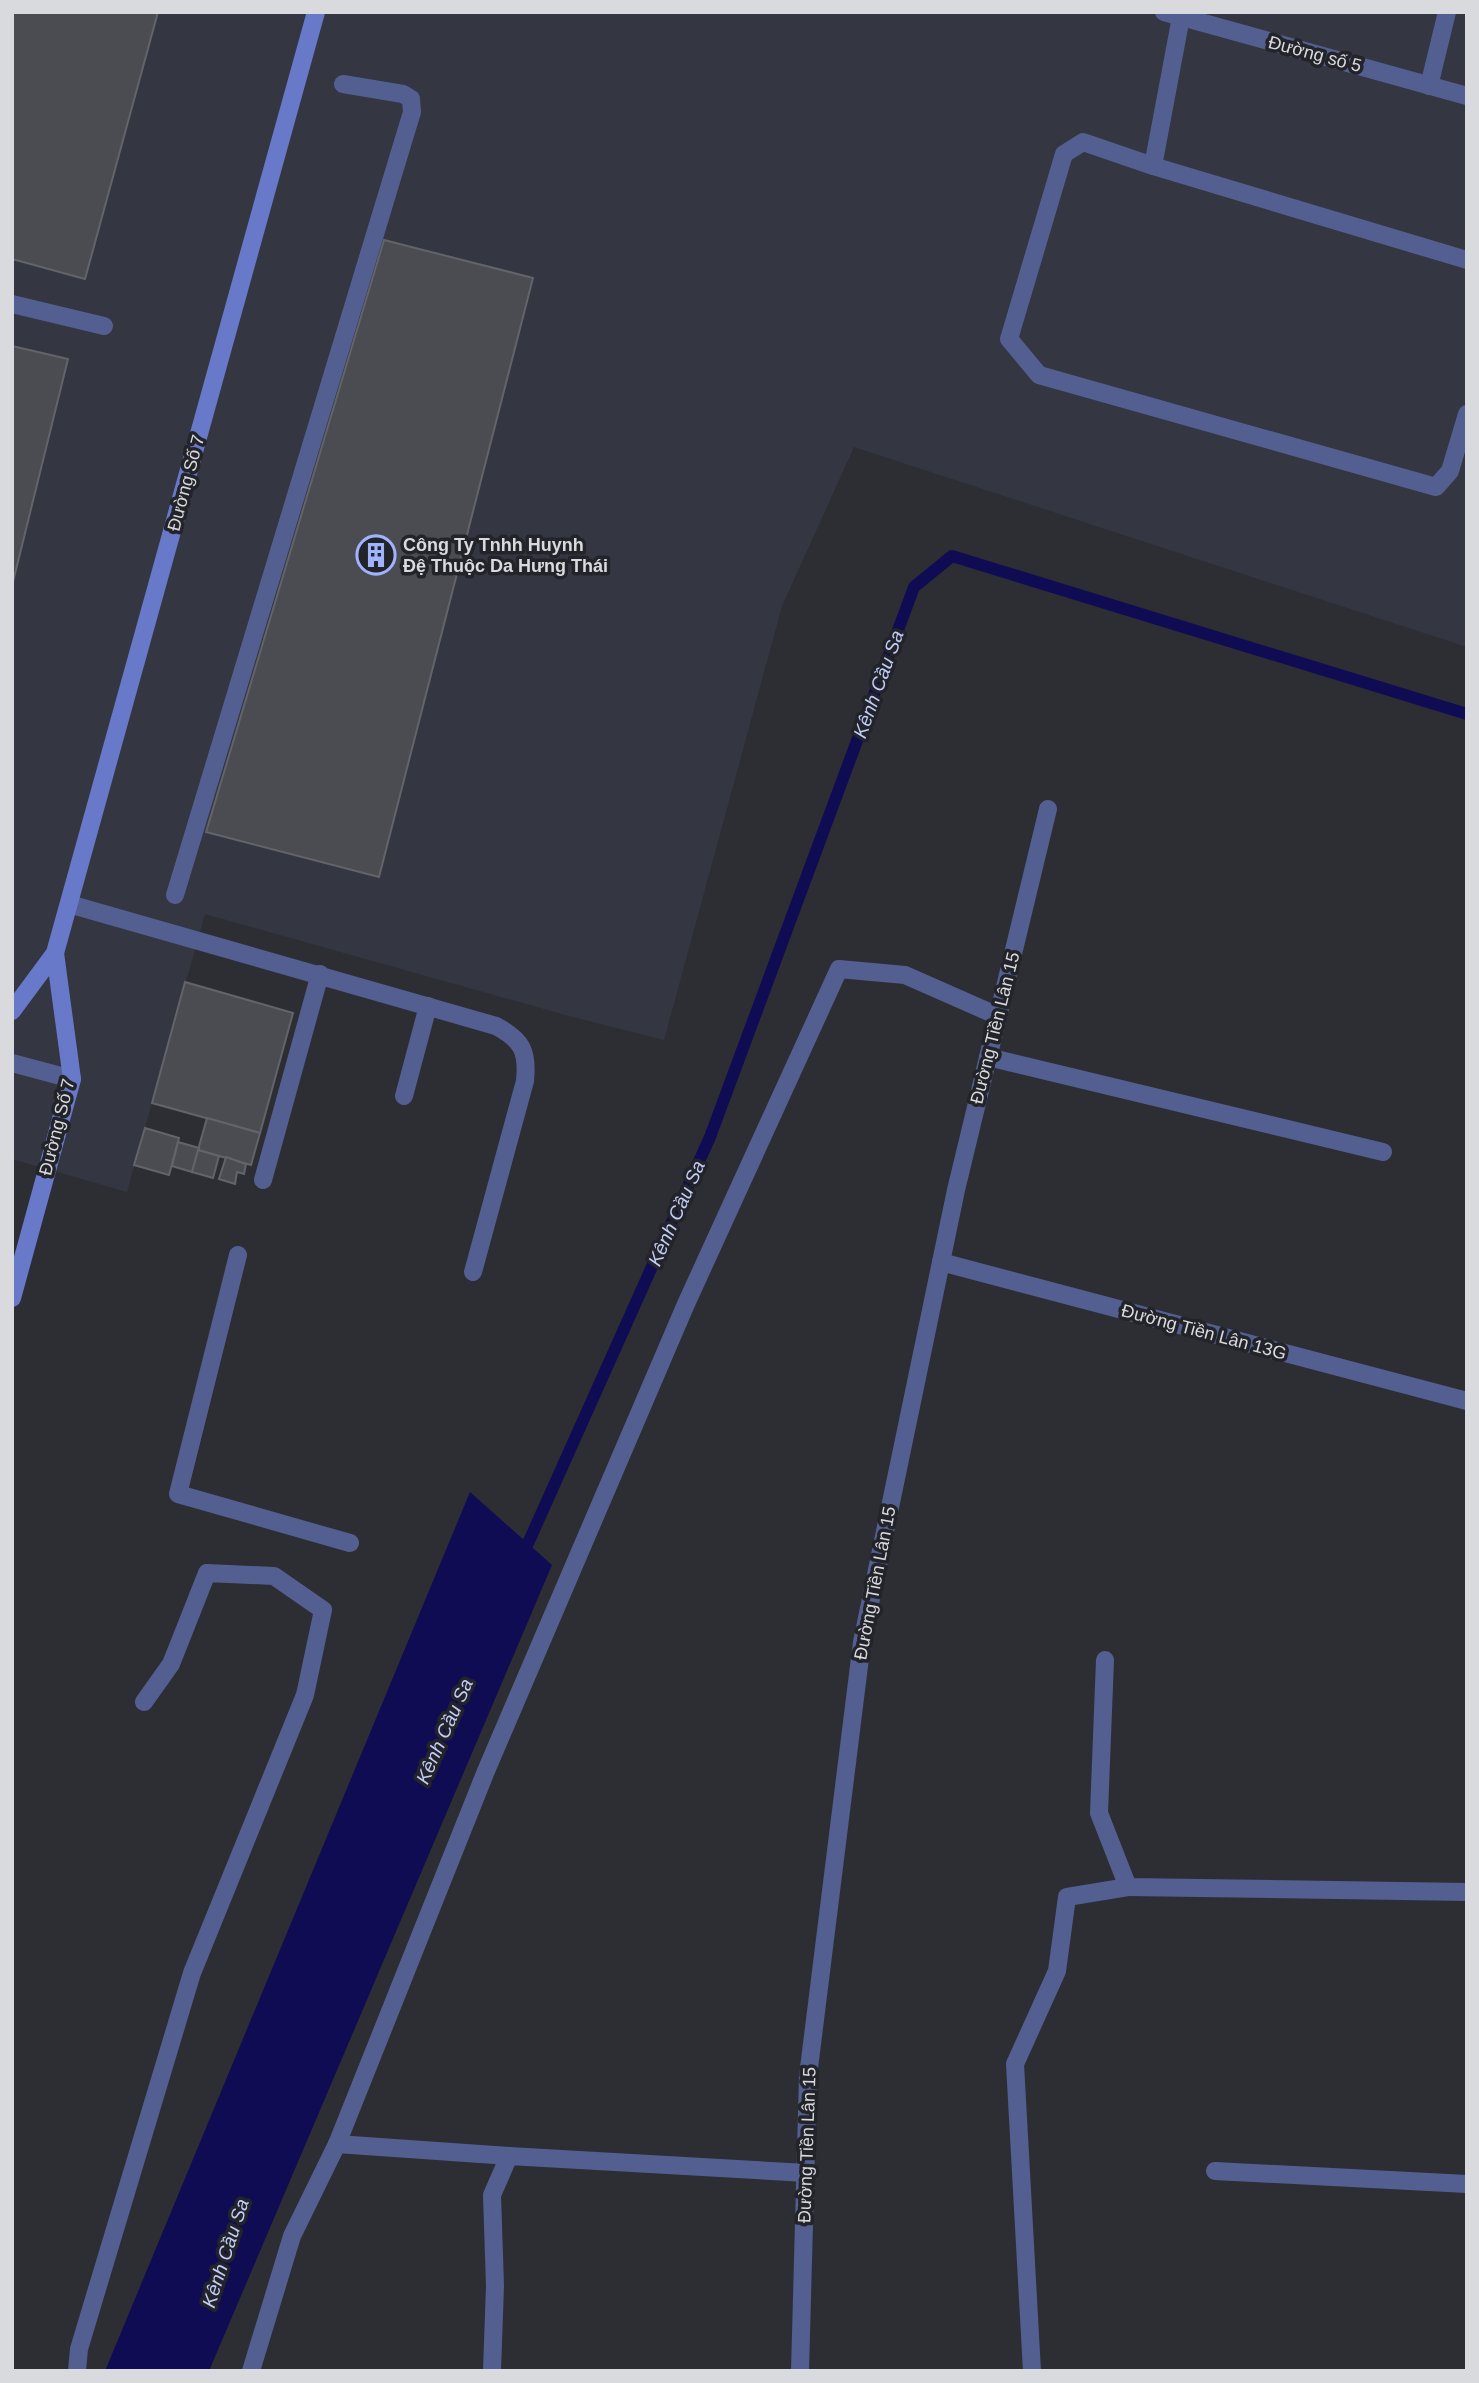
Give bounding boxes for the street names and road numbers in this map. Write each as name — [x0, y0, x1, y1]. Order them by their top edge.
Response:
street label: Đường số 5 — [1266, 32, 1364, 76]
street label: Đường Số 7 — [164, 433, 208, 533]
street label: Đường Tiền Lân 15 — [966, 950, 1024, 1106]
street label: Đường Số 7 — [35, 1077, 79, 1177]
street label: Đường Tiền Lân 13G — [1119, 1300, 1289, 1364]
street label: Đường Tiền Lân 15 — [850, 1505, 900, 1661]
street label: Đường Tiền Lân 15 — [794, 2067, 820, 2223]

